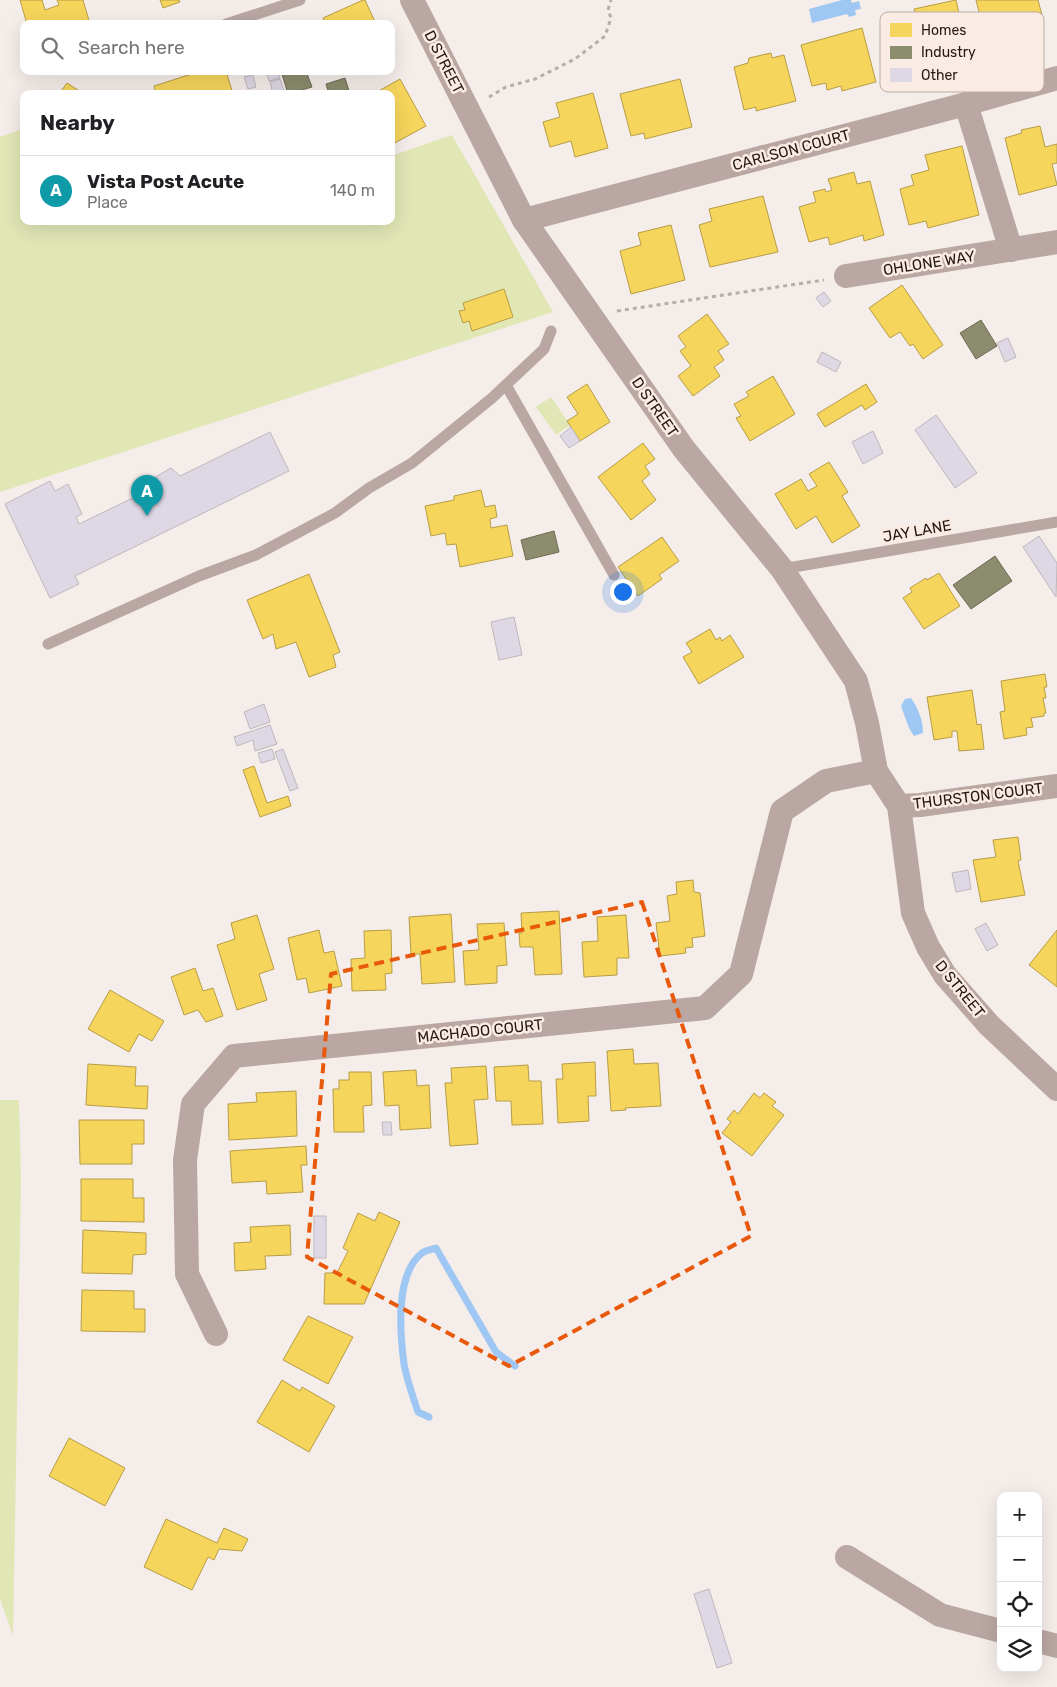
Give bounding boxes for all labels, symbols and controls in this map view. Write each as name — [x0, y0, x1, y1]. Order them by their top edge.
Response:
legend — [880, 12, 1044, 92]
search box — [20, 20, 395, 75]
text: Homes — [921, 22, 966, 39]
street label: D STREET — [420, 27, 468, 97]
icon: search — [38, 34, 66, 62]
text: Search here — [78, 36, 185, 59]
text: Industry — [921, 44, 976, 61]
text: Other — [921, 67, 958, 84]
text: Nearby — [40, 110, 115, 135]
street label: CARLSON COURT — [730, 126, 852, 174]
text: Vista Post Acute — [87, 170, 244, 193]
text: A — [50, 181, 62, 200]
text: 140 m — [330, 181, 375, 200]
text: Place — [87, 193, 128, 212]
street label: OHLONE WAY — [882, 247, 976, 279]
street label: D STREET — [628, 374, 682, 441]
pin: A — [131, 475, 163, 516]
street label: JAY LANE — [881, 516, 953, 546]
your location — [610, 579, 636, 605]
street label: THURSTON COURT — [912, 779, 1044, 813]
street label: D STREET — [931, 957, 989, 1022]
street label: MACHADO COURT — [417, 1015, 544, 1047]
map controls — [997, 1492, 1042, 1672]
button: + — [997, 1492, 1042, 1537]
button: − — [997, 1537, 1042, 1582]
button: locate — [997, 1582, 1042, 1627]
button: layers — [997, 1627, 1042, 1672]

